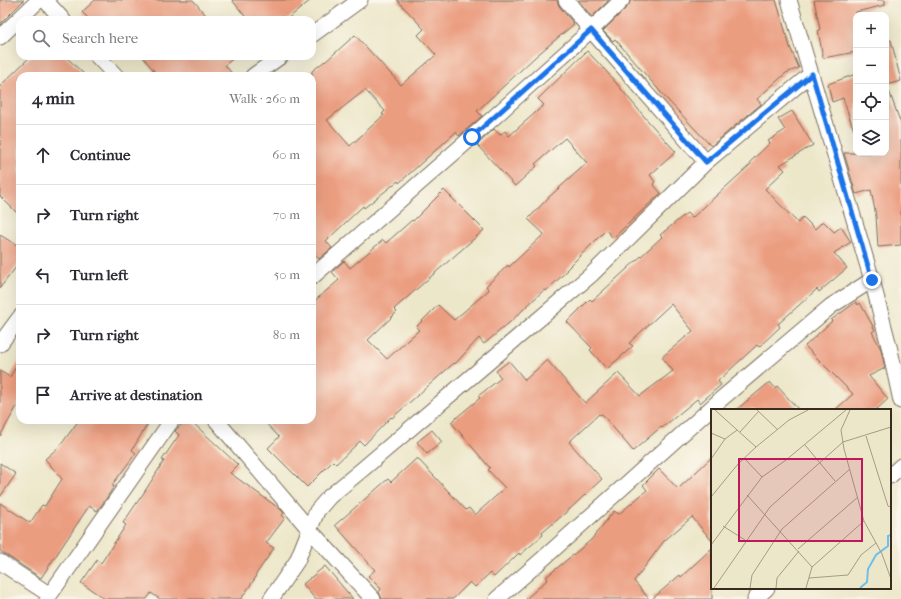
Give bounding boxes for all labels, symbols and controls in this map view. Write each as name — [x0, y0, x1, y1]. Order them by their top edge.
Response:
map controls — [853, 12, 889, 156]
button: + — [853, 12, 889, 48]
search box — [16, 16, 316, 60]
icon: search — [30, 27, 52, 49]
text: Search here — [62, 29, 138, 47]
button: − — [853, 48, 889, 84]
button: locate — [853, 84, 889, 120]
text: 4 min — [32, 88, 75, 108]
text: Walk · 260 m — [229, 91, 300, 106]
button: layers — [853, 120, 889, 156]
route start — [463, 128, 481, 146]
icon: ahead — [32, 144, 54, 166]
text: Continue — [70, 146, 130, 164]
text: 60 m — [272, 147, 300, 162]
icon: right — [32, 204, 54, 226]
text: Turn right — [70, 206, 139, 224]
text: 70 m — [273, 207, 300, 222]
icon: left — [32, 264, 54, 286]
text: Turn left — [70, 266, 128, 284]
text: 50 m — [274, 267, 300, 282]
route end — [863, 271, 881, 289]
icon: right — [32, 324, 54, 346]
text: Turn right — [70, 326, 139, 344]
text: 80 m — [273, 327, 300, 342]
icon: arrive — [32, 384, 54, 406]
text: Arrive at destination — [70, 386, 202, 404]
inset map — [711, 409, 891, 589]

